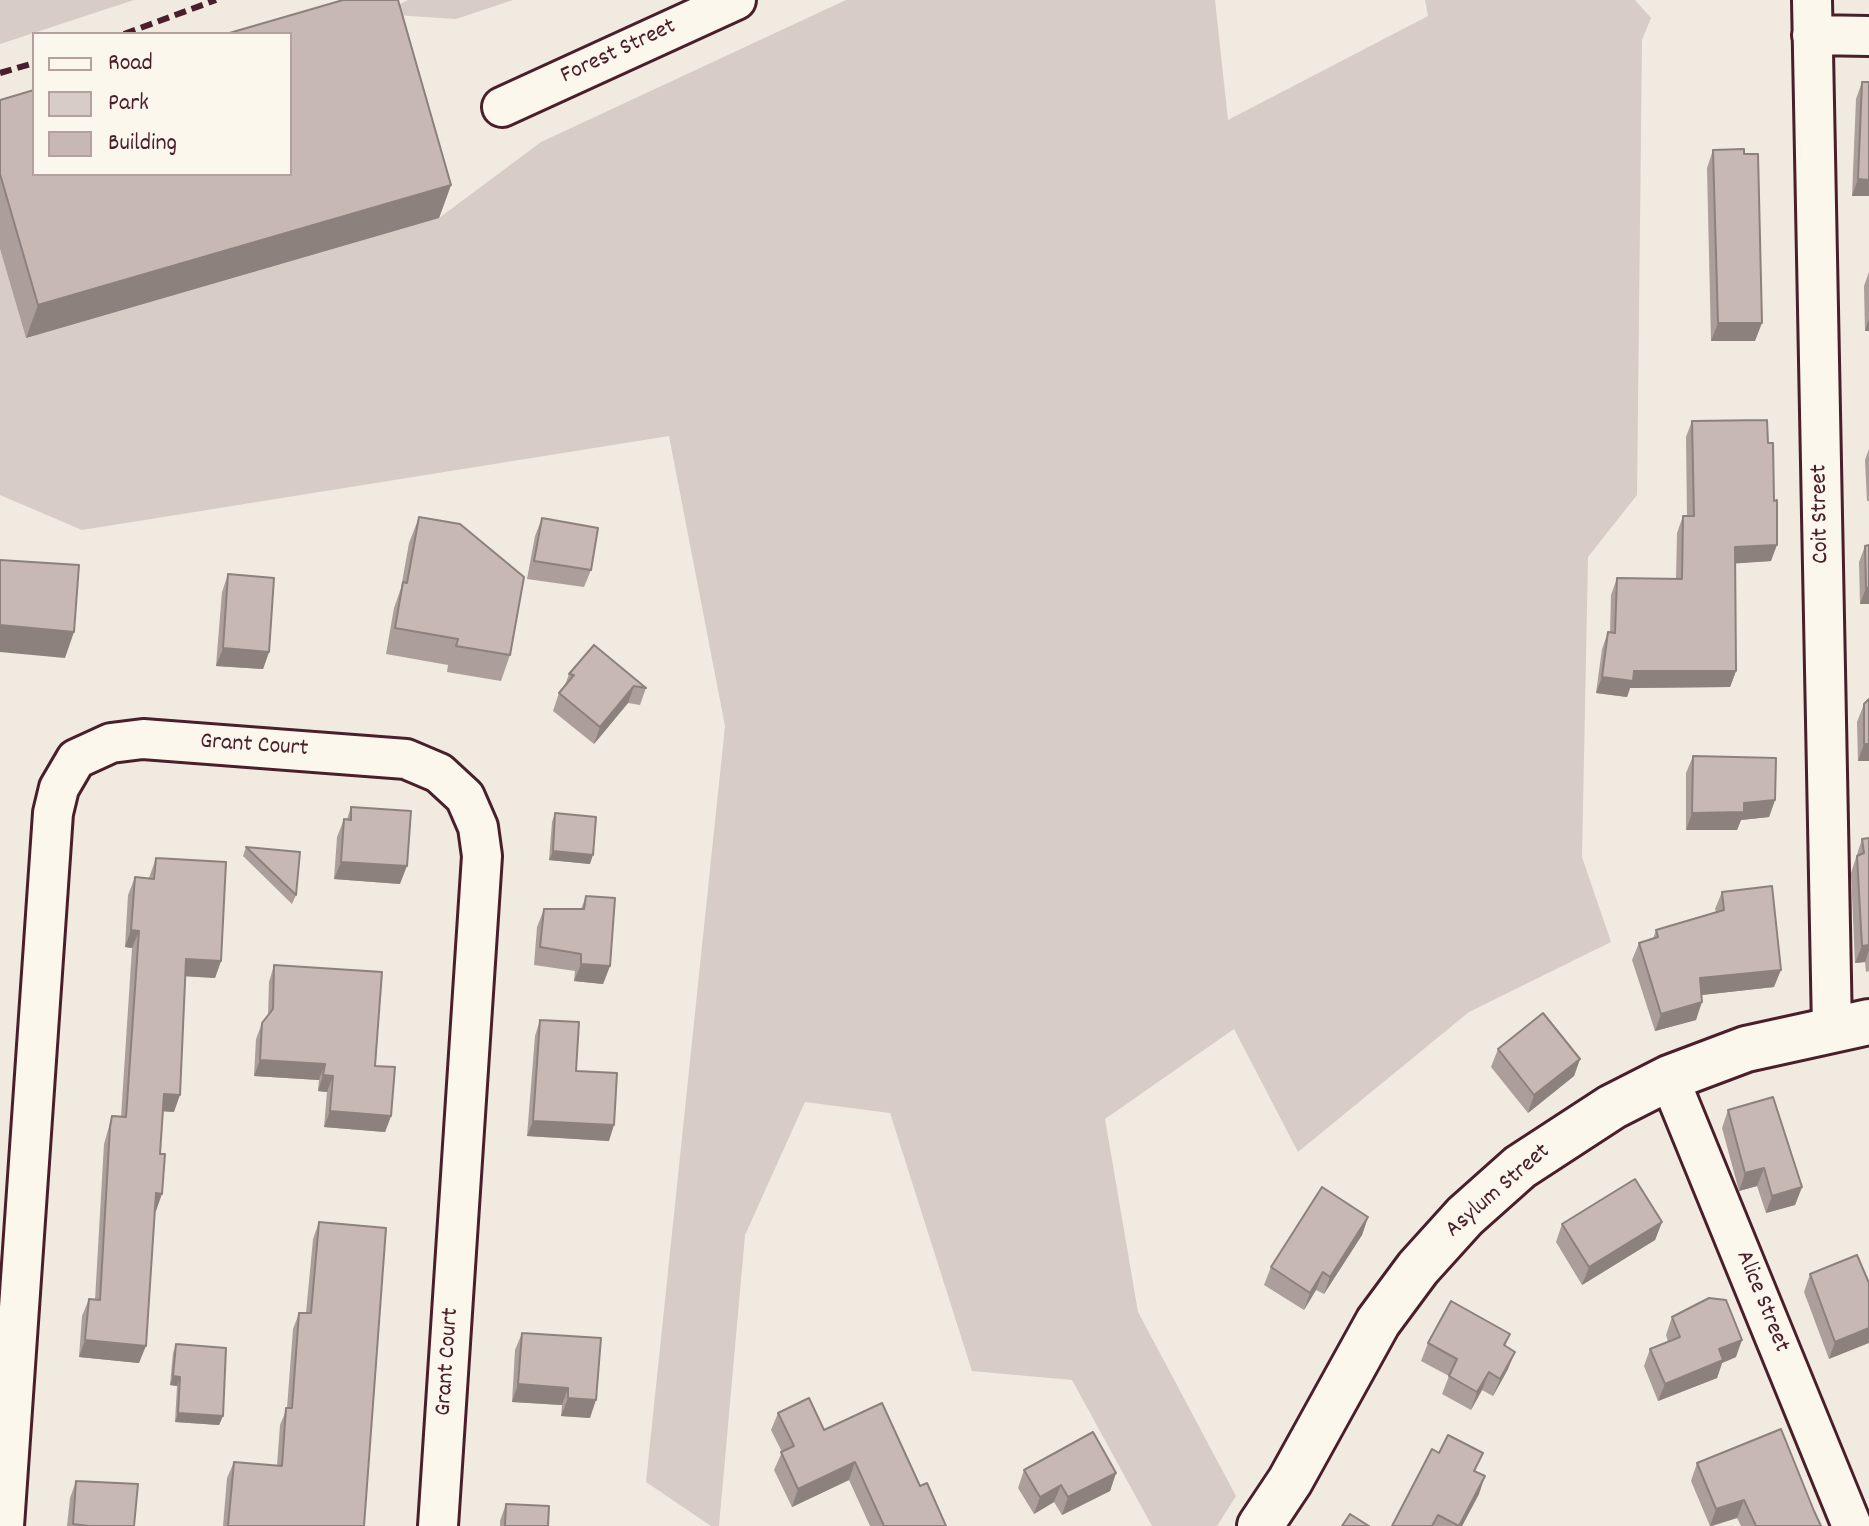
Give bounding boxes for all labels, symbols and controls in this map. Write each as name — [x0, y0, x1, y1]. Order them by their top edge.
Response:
street label: Forest Street — [557, 14, 681, 92]
legend — [32, 32, 292, 176]
text: Road — [108, 47, 153, 81]
text: Park — [108, 87, 149, 121]
text: Building — [108, 127, 177, 161]
street label: Coit Street — [1807, 464, 1837, 564]
street label: Grant Court — [199, 729, 309, 765]
street label: Asylum Street — [1441, 1139, 1557, 1245]
street label: Alice Street — [1728, 1247, 1794, 1357]
street label: Grant Court — [431, 1307, 467, 1417]

